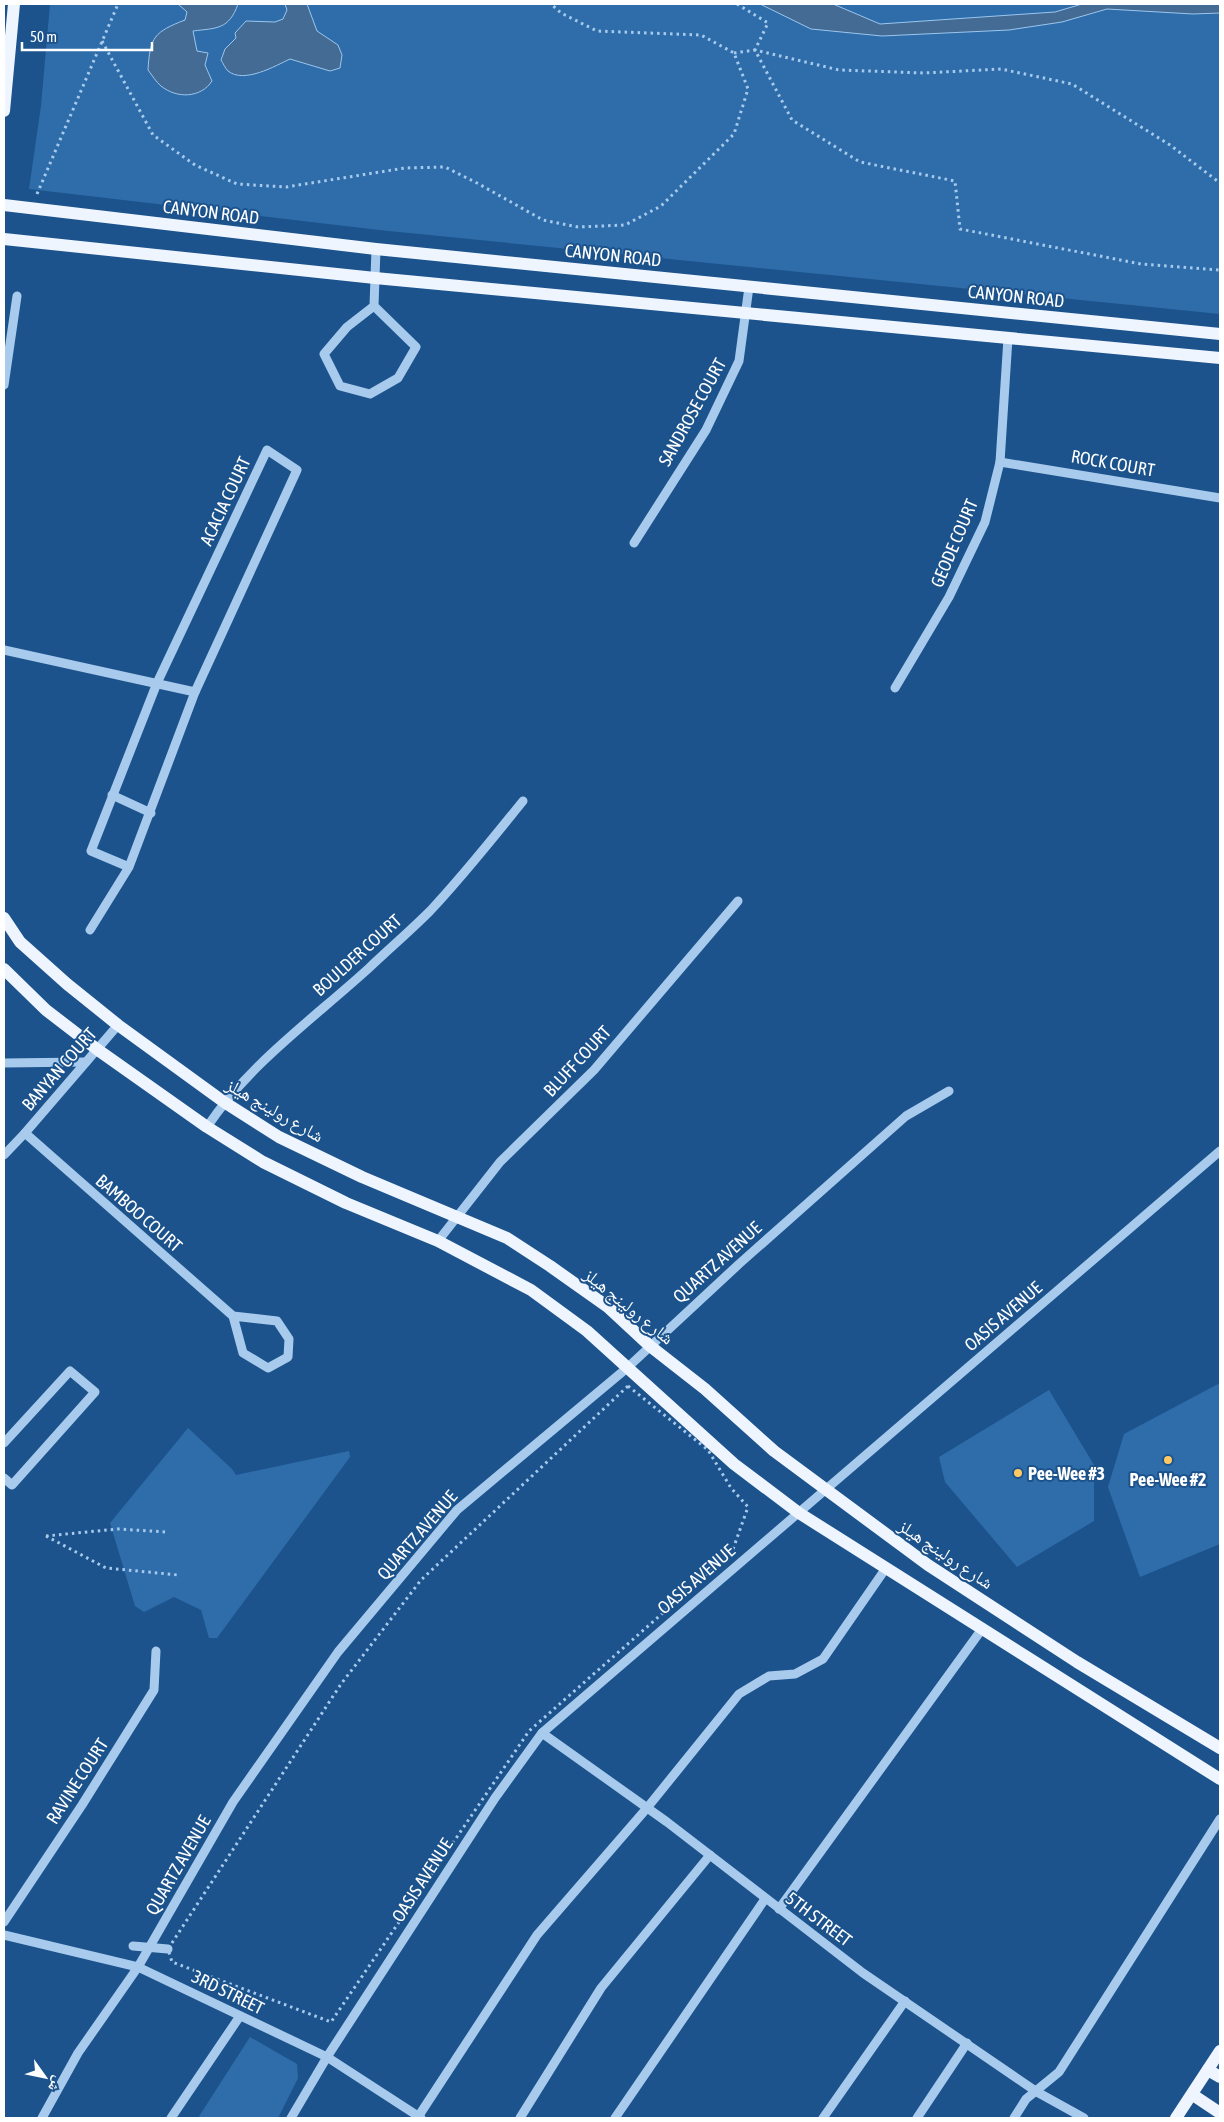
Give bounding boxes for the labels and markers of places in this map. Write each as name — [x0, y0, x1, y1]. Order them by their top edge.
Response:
marker: Pee-Wee #2 — [1162, 1454, 1174, 1466]
place label: Pee-Wee #3 — [1028, 1463, 1105, 1484]
marker: Pee-Wee #3 — [1012, 1467, 1024, 1479]
place label: Pee-Wee #2 — [1129, 1469, 1207, 1490]

